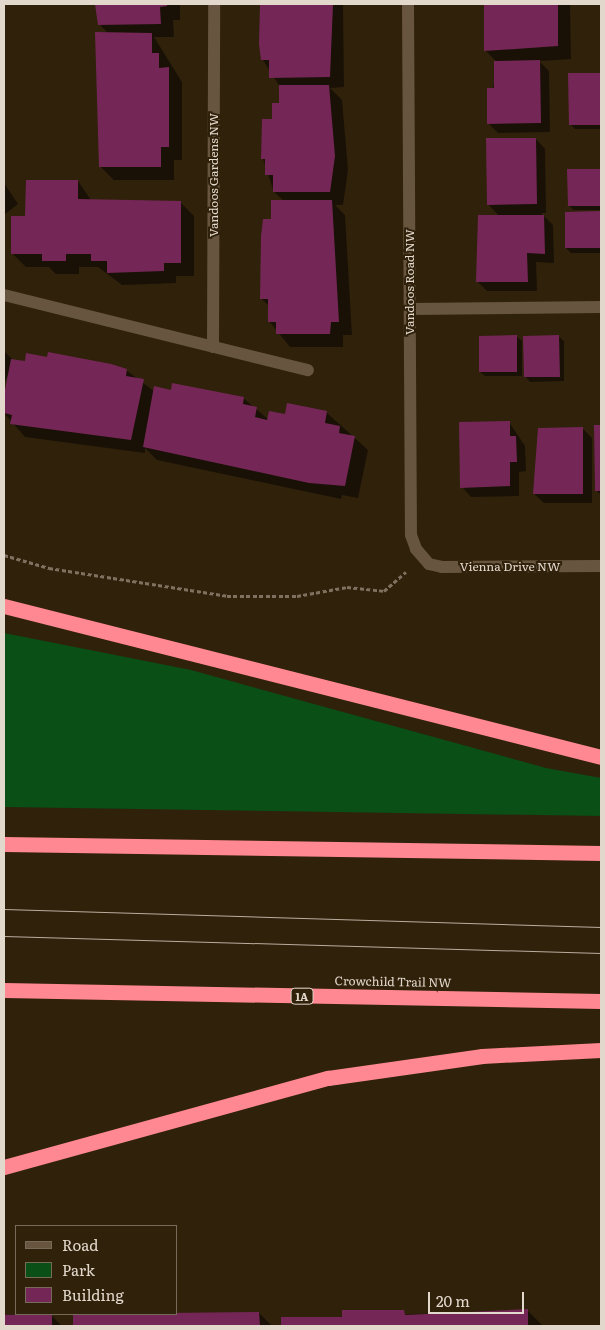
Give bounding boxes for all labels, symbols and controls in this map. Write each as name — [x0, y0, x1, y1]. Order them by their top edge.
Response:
street label: Vandoos Gardens NW — [207, 113, 221, 237]
street label: Vandoos Road NW — [403, 229, 417, 335]
street label: Vienna Drive NW — [460, 560, 560, 574]
street label: Crowchild Trail NW — [335, 974, 451, 990]
road number: 1A — [290, 988, 314, 1004]
legend — [15, 1225, 178, 1315]
text: Road — [62, 1233, 98, 1256]
text: Park — [62, 1258, 95, 1281]
scale bar — [430, 1282, 526, 1314]
text: Building — [62, 1283, 124, 1306]
text: 20 m — [436, 1289, 470, 1312]

